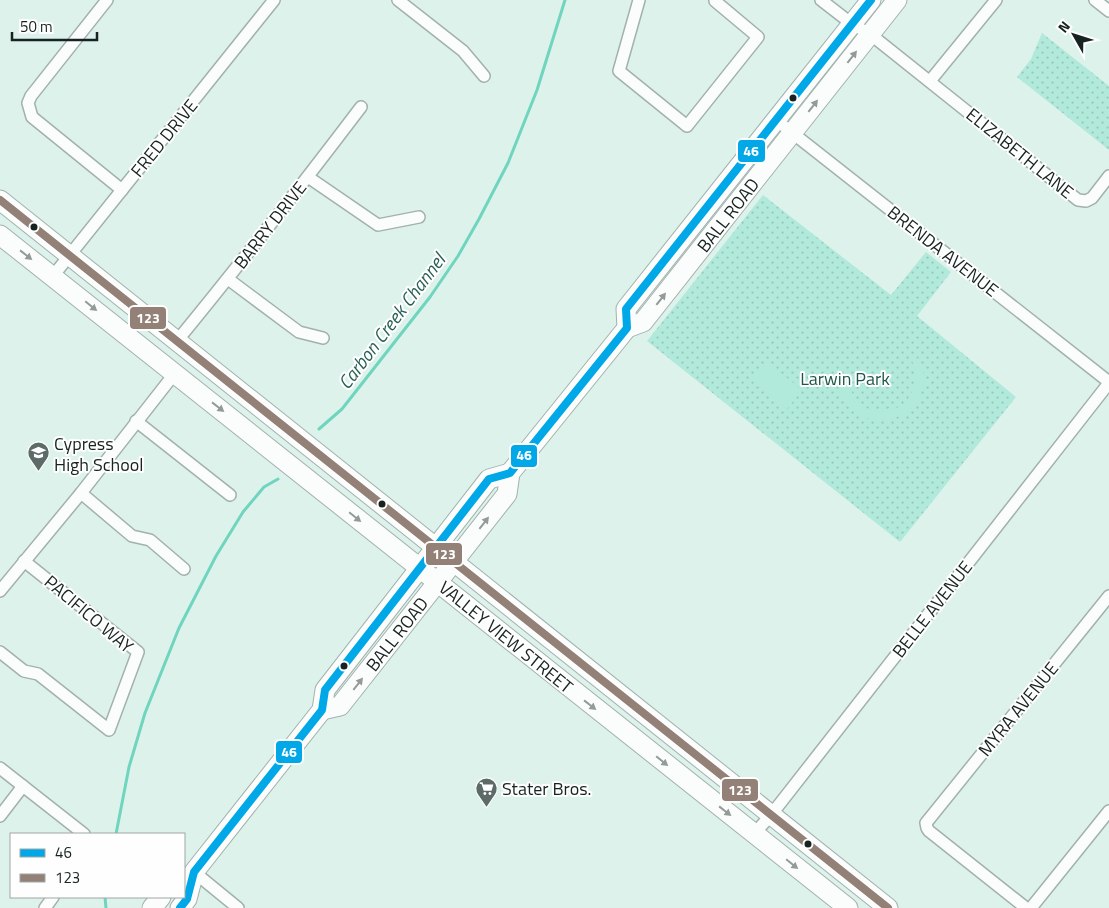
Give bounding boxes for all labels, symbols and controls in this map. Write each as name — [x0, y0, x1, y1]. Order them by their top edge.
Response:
scale bar — [12, 10, 98, 42]
north arrow — [1049, 10, 1099, 60]
text: 50 m — [20, 15, 53, 38]
text: N — [1052, 16, 1075, 37]
one-way arrow — [847, 51, 858, 64]
street label: FRED DRIVE — [124, 93, 204, 183]
unlabelled marker — [788, 93, 798, 103]
one-way arrow — [808, 100, 819, 113]
street label: ELIZABETH LANE — [960, 101, 1080, 205]
line badge: 46 — [737, 139, 766, 163]
text: 46 — [743, 140, 759, 161]
street label: BALL ROAD — [690, 172, 766, 258]
street label: BARRY DRIVE — [227, 175, 313, 275]
street label: BRENDA AVENUE — [882, 199, 1004, 303]
unlabelled marker — [29, 222, 39, 232]
water label: Carbon Creek Channel — [330, 246, 453, 395]
one-way arrow — [20, 250, 33, 261]
one-way arrow — [656, 293, 667, 306]
one-way arrow — [84, 301, 97, 312]
line badge: 123 — [129, 306, 167, 330]
text: 123 — [136, 307, 160, 328]
park label: Larwin Park — [800, 365, 890, 392]
one-way arrow — [211, 402, 224, 413]
place label: Cypress High School — [54, 430, 143, 478]
school or university icon: Cypress High School — [26, 441, 50, 472]
line badge: 46 — [510, 444, 538, 468]
text: 46 — [516, 444, 532, 465]
unlabelled marker — [377, 499, 387, 509]
one-way arrow — [348, 511, 361, 522]
one-way arrow — [479, 517, 490, 530]
line badge: 123 — [425, 542, 463, 566]
text: 123 — [432, 543, 456, 564]
street label: BELLE AVENUE — [885, 555, 979, 663]
street label: PACIFICO WAY — [38, 569, 140, 660]
street label: VALLEY VIEW STREET — [433, 574, 579, 700]
street label: BALL ROAD — [359, 591, 435, 677]
street label: MYRA AVENUE — [971, 656, 1065, 762]
unlabelled marker — [339, 661, 349, 671]
one-way arrow — [352, 678, 363, 691]
one-way arrow — [583, 699, 596, 710]
line badge: 46 — [275, 740, 303, 764]
text: 46 — [281, 741, 297, 762]
one-way arrow — [655, 755, 668, 766]
place label: Stater Bros. — [502, 775, 591, 802]
supermarket icon: Stater Bros. — [474, 776, 498, 807]
line badge: 123 — [721, 778, 759, 802]
text: 123 — [728, 779, 752, 800]
one-way arrow — [719, 806, 732, 817]
legend — [10, 833, 185, 898]
unlabelled marker — [803, 839, 813, 849]
text: 46 — [55, 841, 72, 864]
one-way arrow — [785, 859, 798, 870]
text: 123 — [55, 866, 80, 889]

